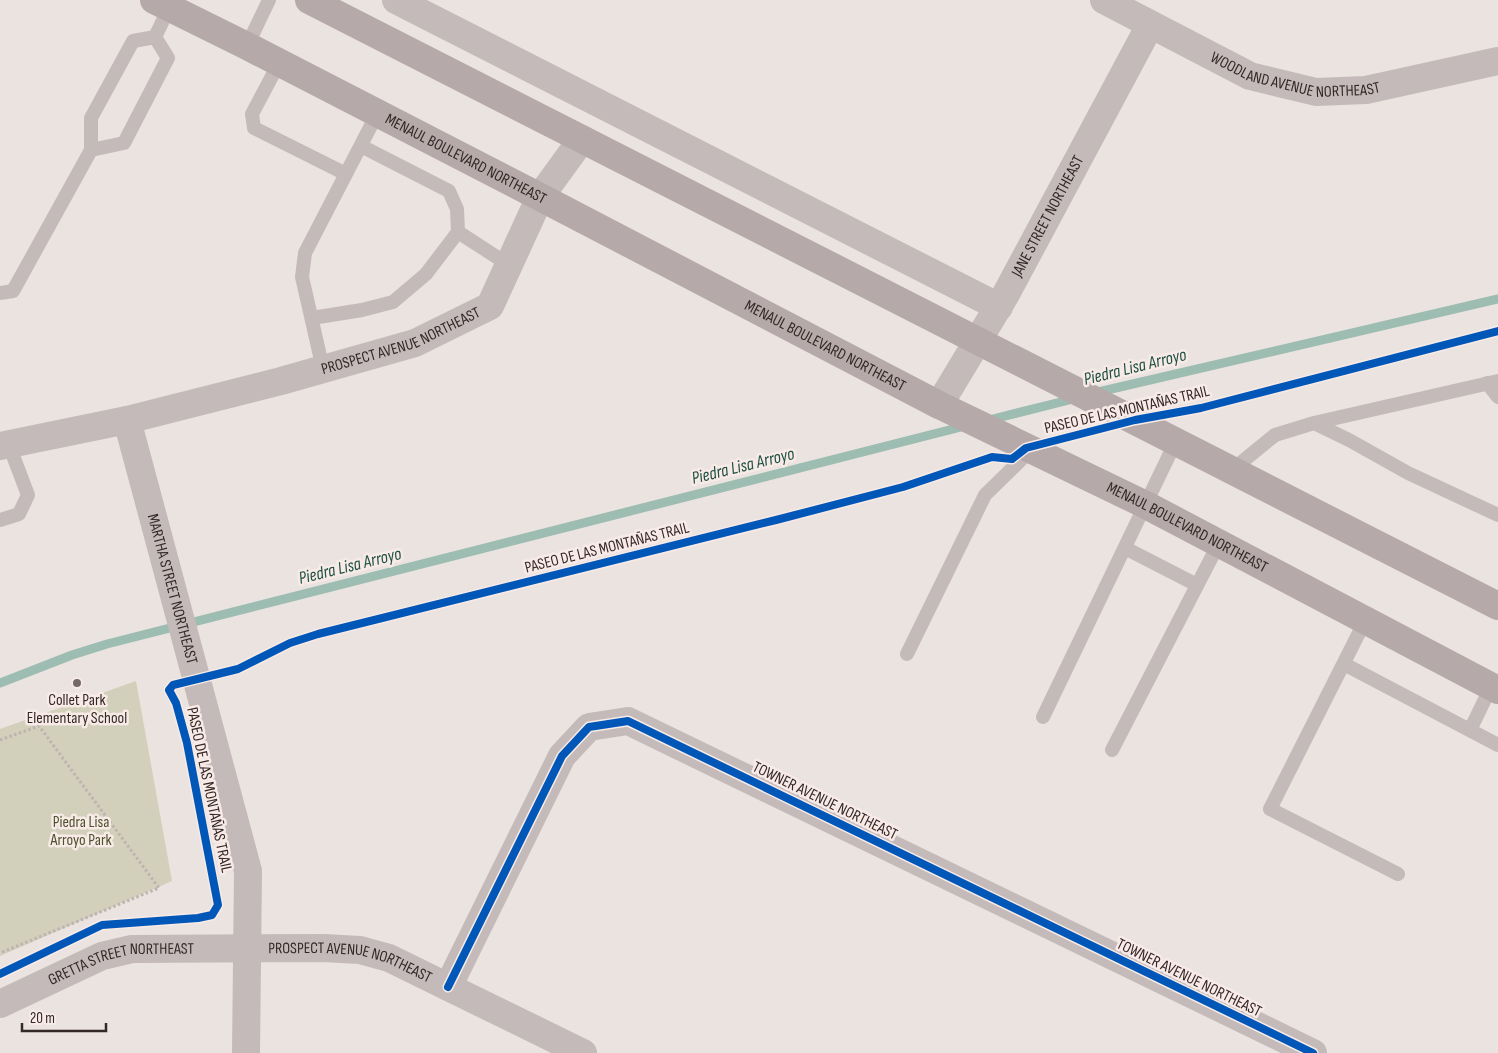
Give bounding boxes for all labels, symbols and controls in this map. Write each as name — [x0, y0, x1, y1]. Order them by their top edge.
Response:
street label: WOODLAND AVENUE NORTHEAST — [1207, 48, 1382, 102]
street label: MENAUL BOULEVARD NORTHEAST — [382, 109, 550, 208]
street label: JANE STREET NORTHEAST — [1007, 152, 1088, 281]
street label: MENAUL BOULEVARD NORTHEAST — [742, 296, 909, 396]
street label: PROSPECT AVENUE NORTHEAST — [319, 303, 484, 379]
water label: Piedra Lisa Arroyo — [1081, 344, 1189, 390]
street label: PASEO DE LAS MONTAÑAS TRAIL — [1043, 382, 1211, 438]
water label: Piedra Lisa Arroyo — [689, 443, 797, 489]
street label: MENAUL BOULEVARD NORTHEAST — [1103, 478, 1271, 577]
street label: MARTHA STREET NORTHEAST — [143, 512, 202, 667]
street label: PASEO DE LAS MONTAÑAS TRAIL — [523, 518, 691, 578]
water label: Piedra Lisa Arroyo — [296, 543, 404, 589]
marker: Collet Park Elementary School — [71, 677, 83, 689]
place label: Collet Park Elementary School — [27, 691, 127, 728]
street label: PASEO DE LAS MONTAÑAS TRAIL — [182, 706, 236, 875]
street label: TOWNER AVENUE NORTHEAST — [749, 758, 901, 845]
park label: Piedra Lisa Arroyo Park — [49, 813, 112, 850]
street label: TOWNER AVENUE NORTHEAST — [1113, 935, 1265, 1022]
street label: PROSPECT AVENUE NORTHEAST — [268, 938, 435, 987]
street label: GRETTA STREET NORTHEAST — [45, 939, 195, 989]
scale bar — [22, 1000, 106, 1032]
text: 20 m — [30, 1009, 55, 1028]

